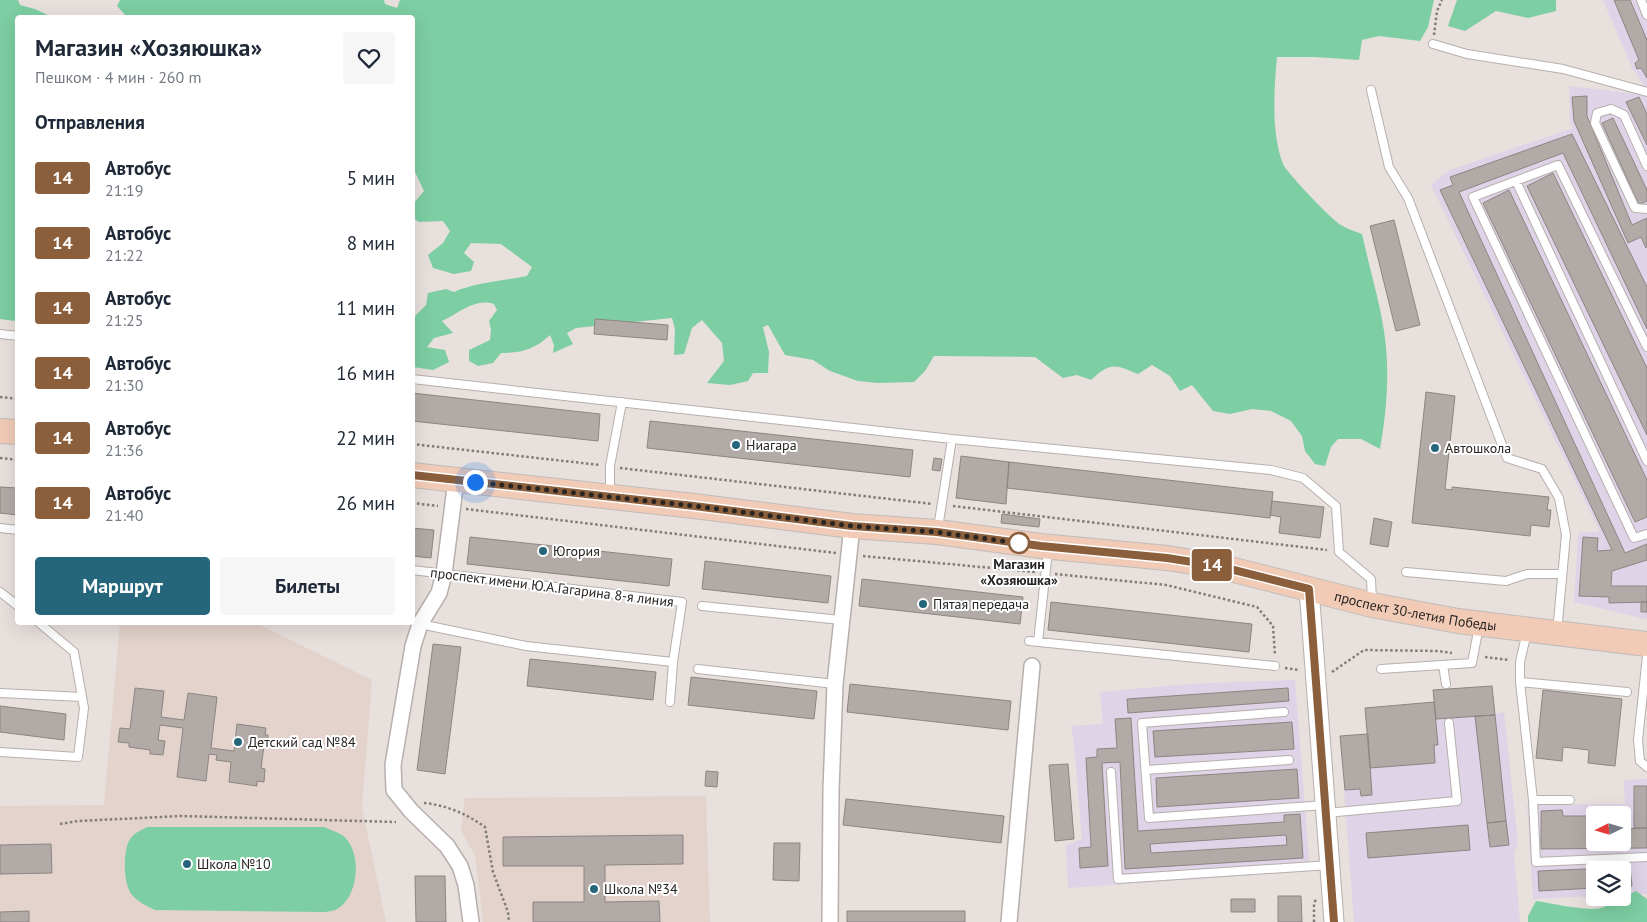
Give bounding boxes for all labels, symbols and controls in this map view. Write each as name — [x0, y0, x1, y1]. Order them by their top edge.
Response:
text: Магазин «Хозяюшка» — [35, 32, 262, 63]
button: heart — [343, 32, 395, 84]
text: Пешком · 4 мин · 260 m — [35, 67, 202, 87]
text: Отправления — [35, 110, 145, 134]
text: Автобус — [105, 156, 171, 180]
text: 14 — [52, 166, 73, 189]
text: 5 мин — [347, 166, 395, 190]
text: 21:19 — [105, 180, 143, 200]
text: Автобус — [105, 221, 171, 245]
text: 14 — [52, 231, 73, 254]
text: 8 мин — [347, 231, 395, 255]
text: 21:22 — [105, 245, 143, 265]
text: Автобус — [105, 286, 171, 310]
text: 14 — [52, 296, 73, 319]
text: 11 мин — [336, 296, 395, 320]
text: 21:25 — [105, 310, 143, 330]
text: Автобус — [105, 351, 171, 375]
text: 14 — [52, 361, 73, 384]
text: 16 мин — [336, 361, 395, 385]
text: 21:30 — [105, 375, 143, 395]
text: Автобус — [105, 416, 171, 440]
text: 14 — [52, 426, 73, 449]
text: 22 мин — [336, 426, 395, 450]
place label: Ниагара — [746, 436, 797, 454]
marker: Ниагара — [730, 439, 742, 451]
place label: Автошкола — [1445, 439, 1511, 457]
text: 21:36 — [105, 440, 143, 460]
marker: Автошкола — [1429, 442, 1441, 454]
your location — [463, 470, 488, 495]
text: Автобус — [105, 481, 171, 505]
text: 14 — [52, 491, 73, 514]
text: 26 мин — [336, 491, 395, 515]
text: 21:40 — [105, 505, 143, 525]
marker: Магазин «Хозяюшка» — [1008, 532, 1030, 554]
place label: Югория — [553, 542, 600, 560]
marker: Югория — [537, 545, 549, 557]
line badge: 14 — [1190, 549, 1234, 581]
text: 14 — [1202, 553, 1222, 576]
place label: Магазин «Хозяюшка» — [980, 555, 1058, 589]
button: Маршрут — [35, 557, 210, 615]
button: Билеты — [220, 557, 395, 615]
street label: проспект имени Ю.А.Гагарина 8-я линия — [429, 563, 675, 611]
street label: проспект 30-летия Победы — [1332, 587, 1498, 635]
place label: Пятая передача — [933, 595, 1029, 613]
marker: Пятая передача — [917, 598, 929, 610]
place label: Детский сад №84 — [248, 733, 356, 751]
marker: Детский сад №84 — [232, 736, 244, 748]
north arrow — [1586, 806, 1631, 851]
map controls — [1586, 806, 1631, 906]
place label: Школа №10 — [197, 855, 271, 873]
marker: Школа №10 — [181, 858, 193, 870]
button: layers — [1586, 861, 1631, 906]
place label: Школа №34 — [604, 880, 678, 898]
marker: Школа №34 — [588, 883, 600, 895]

